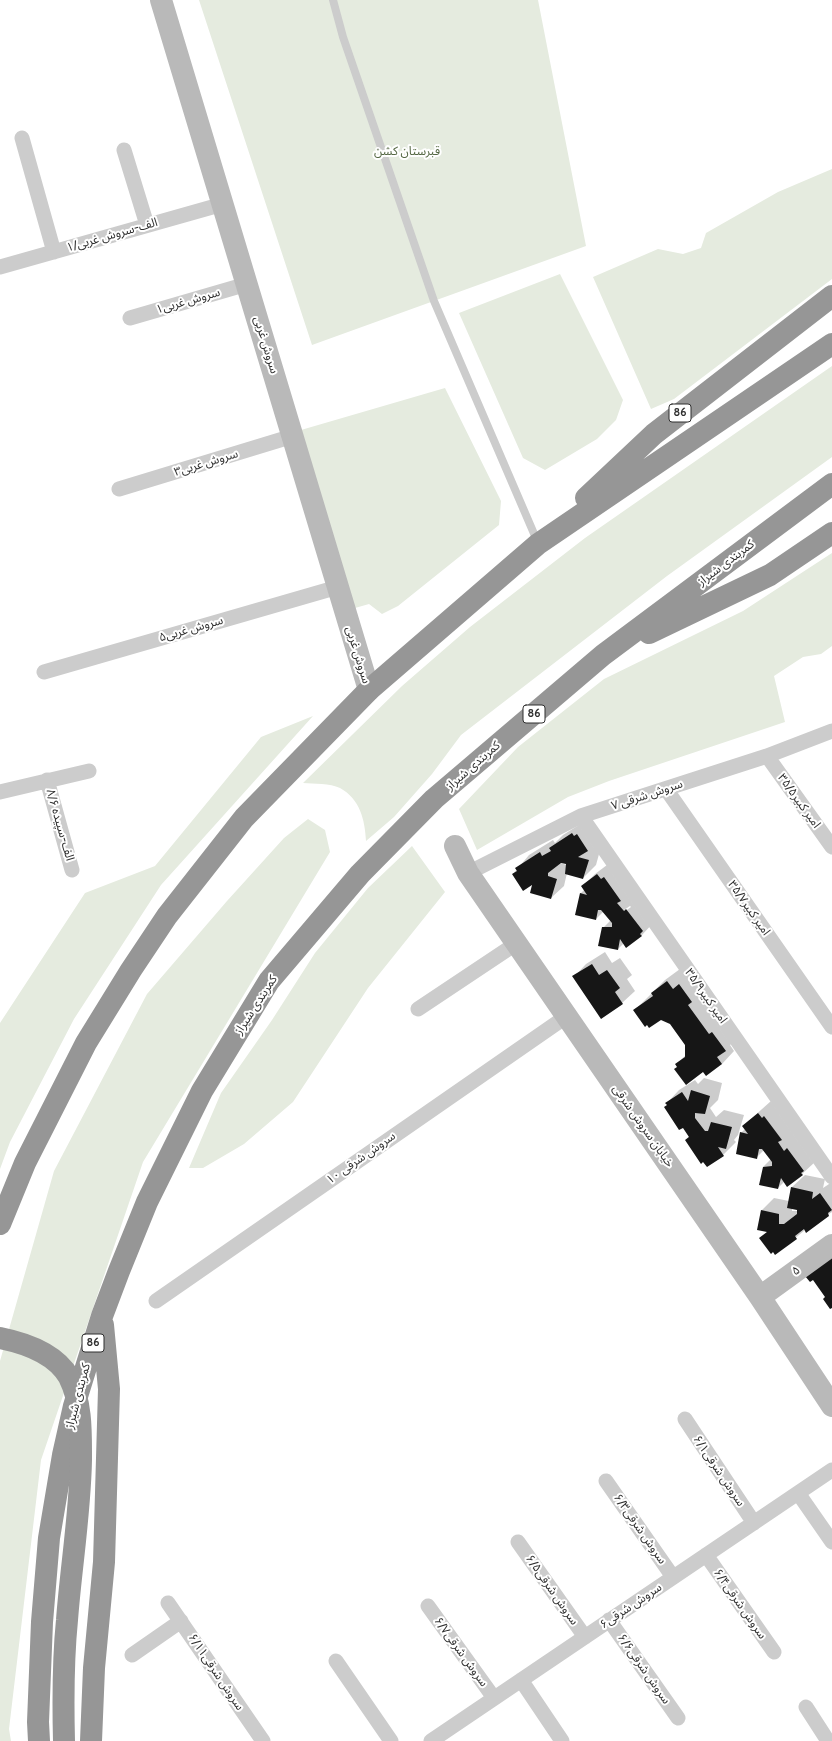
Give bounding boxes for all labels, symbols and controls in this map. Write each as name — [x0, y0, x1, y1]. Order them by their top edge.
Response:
park label: قبرستان کشن — [374, 144, 440, 158]
street label: ۱/الف-سروش غربی — [65, 215, 159, 255]
street label: سروش غربی۱ — [154, 285, 222, 317]
street label: سروش غربی — [250, 315, 282, 375]
road number: 86 — [669, 404, 691, 422]
street label: سروش غربی۳ — [172, 446, 240, 480]
street label: کمربندی شیراز — [695, 537, 757, 589]
street label: سروش غربی۵ — [157, 613, 225, 645]
street label: سروش غربی — [342, 625, 374, 685]
road number: 86 — [523, 705, 545, 723]
street label: کمربندی شیراز — [443, 738, 503, 794]
street label: امیر کبیر۳۵/۵ — [774, 771, 824, 831]
street label: سروش شرقی ۷ — [609, 777, 685, 813]
street label: ۸/۶ الف-سپیده — [43, 787, 77, 863]
street label: امیر کبیر۳۵/۷ — [725, 878, 773, 938]
street label: امیر کبیر۳۵/۹ — [682, 966, 730, 1026]
street label: کمربندی شیراز — [232, 973, 280, 1037]
street label: خیابان سروش شرقی — [609, 1082, 677, 1170]
street label: سروش شرقی ۱۰ — [324, 1129, 398, 1187]
street label: ۵ — [789, 1263, 803, 1279]
road number: 86 — [82, 1334, 104, 1352]
street label: کمربندی شیراز — [62, 1362, 94, 1430]
street label: سروش شرقی۶/۱ — [690, 1433, 748, 1509]
street label: سروش شرقی۶/۳ — [610, 1491, 670, 1567]
street label: سروش شرقی۶/۵ — [522, 1552, 582, 1628]
street label: سروش شرقی۶/۴ — [710, 1566, 770, 1642]
street label: سروش شرقی۶ — [597, 1580, 665, 1632]
street label: سروش شرقی۶/۷ — [431, 1614, 491, 1690]
street label: سروش شرقی۶/۱۱ — [185, 1631, 247, 1713]
street label: سروش شرقی۶/۶ — [614, 1631, 674, 1707]

